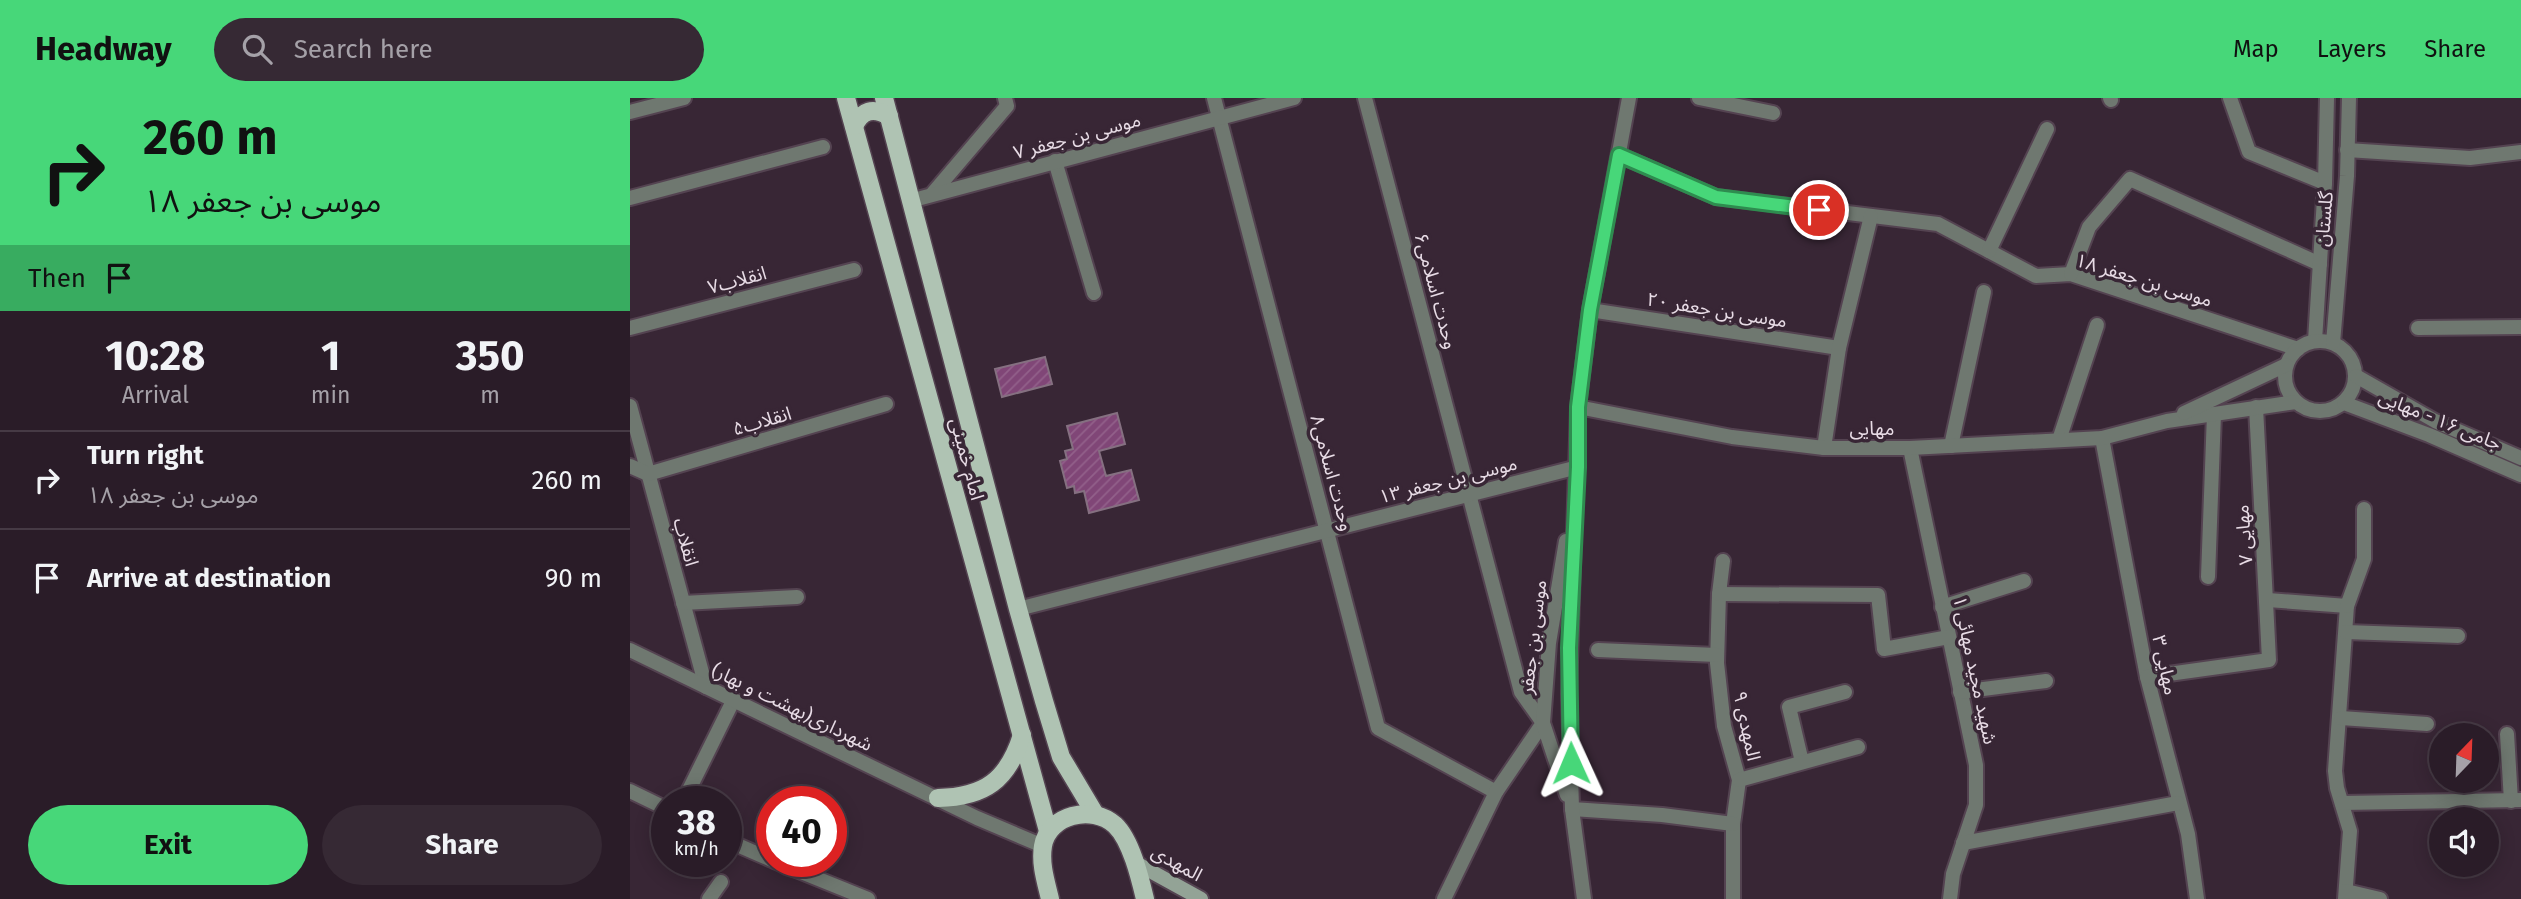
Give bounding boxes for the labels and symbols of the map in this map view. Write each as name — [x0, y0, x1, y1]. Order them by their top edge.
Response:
street label: موسی بن جعفر ۷ — [1011, 108, 1143, 164]
pin — [1789, 180, 1849, 240]
street label: گلستان — [2310, 189, 2338, 248]
street label: وحدت اسلامی۶ — [1409, 230, 1463, 352]
street label: موسی بن جعفر ۱۸ — [2073, 248, 2215, 312]
street label: انقلاب۷ — [705, 261, 769, 299]
street label: موسی بن جعفر ۲۰ — [1645, 288, 1789, 332]
street label: جامی ۱۶ - مهایی — [2375, 385, 2505, 455]
street label: انقلاب۵ — [730, 402, 794, 440]
street label: وحدت اسلامی۸ — [1305, 412, 1359, 534]
street label: امام خمینی — [942, 415, 989, 503]
street label: مهایی — [1850, 417, 1894, 440]
street label: موسی بن جعفر ۱۳ — [1376, 452, 1520, 508]
street label: مهایی ۷ — [2230, 504, 2258, 566]
street label: انقلاب — [669, 515, 703, 569]
street label: موسی بن جعفر — [1514, 579, 1551, 696]
street label: شهید مجید مهائی ۱ — [1948, 594, 2002, 746]
street label: مهایی ۳ — [2147, 633, 2183, 697]
street label: شهرداری(بهشت و بهار) — [708, 658, 876, 756]
street label: المهدی ۹ — [1728, 689, 1766, 763]
north arrow — [2429, 723, 2499, 793]
position arrow — [1534, 726, 1608, 800]
speed limit sign: 40 — [756, 786, 847, 877]
street label: المهدی — [1148, 840, 1206, 886]

